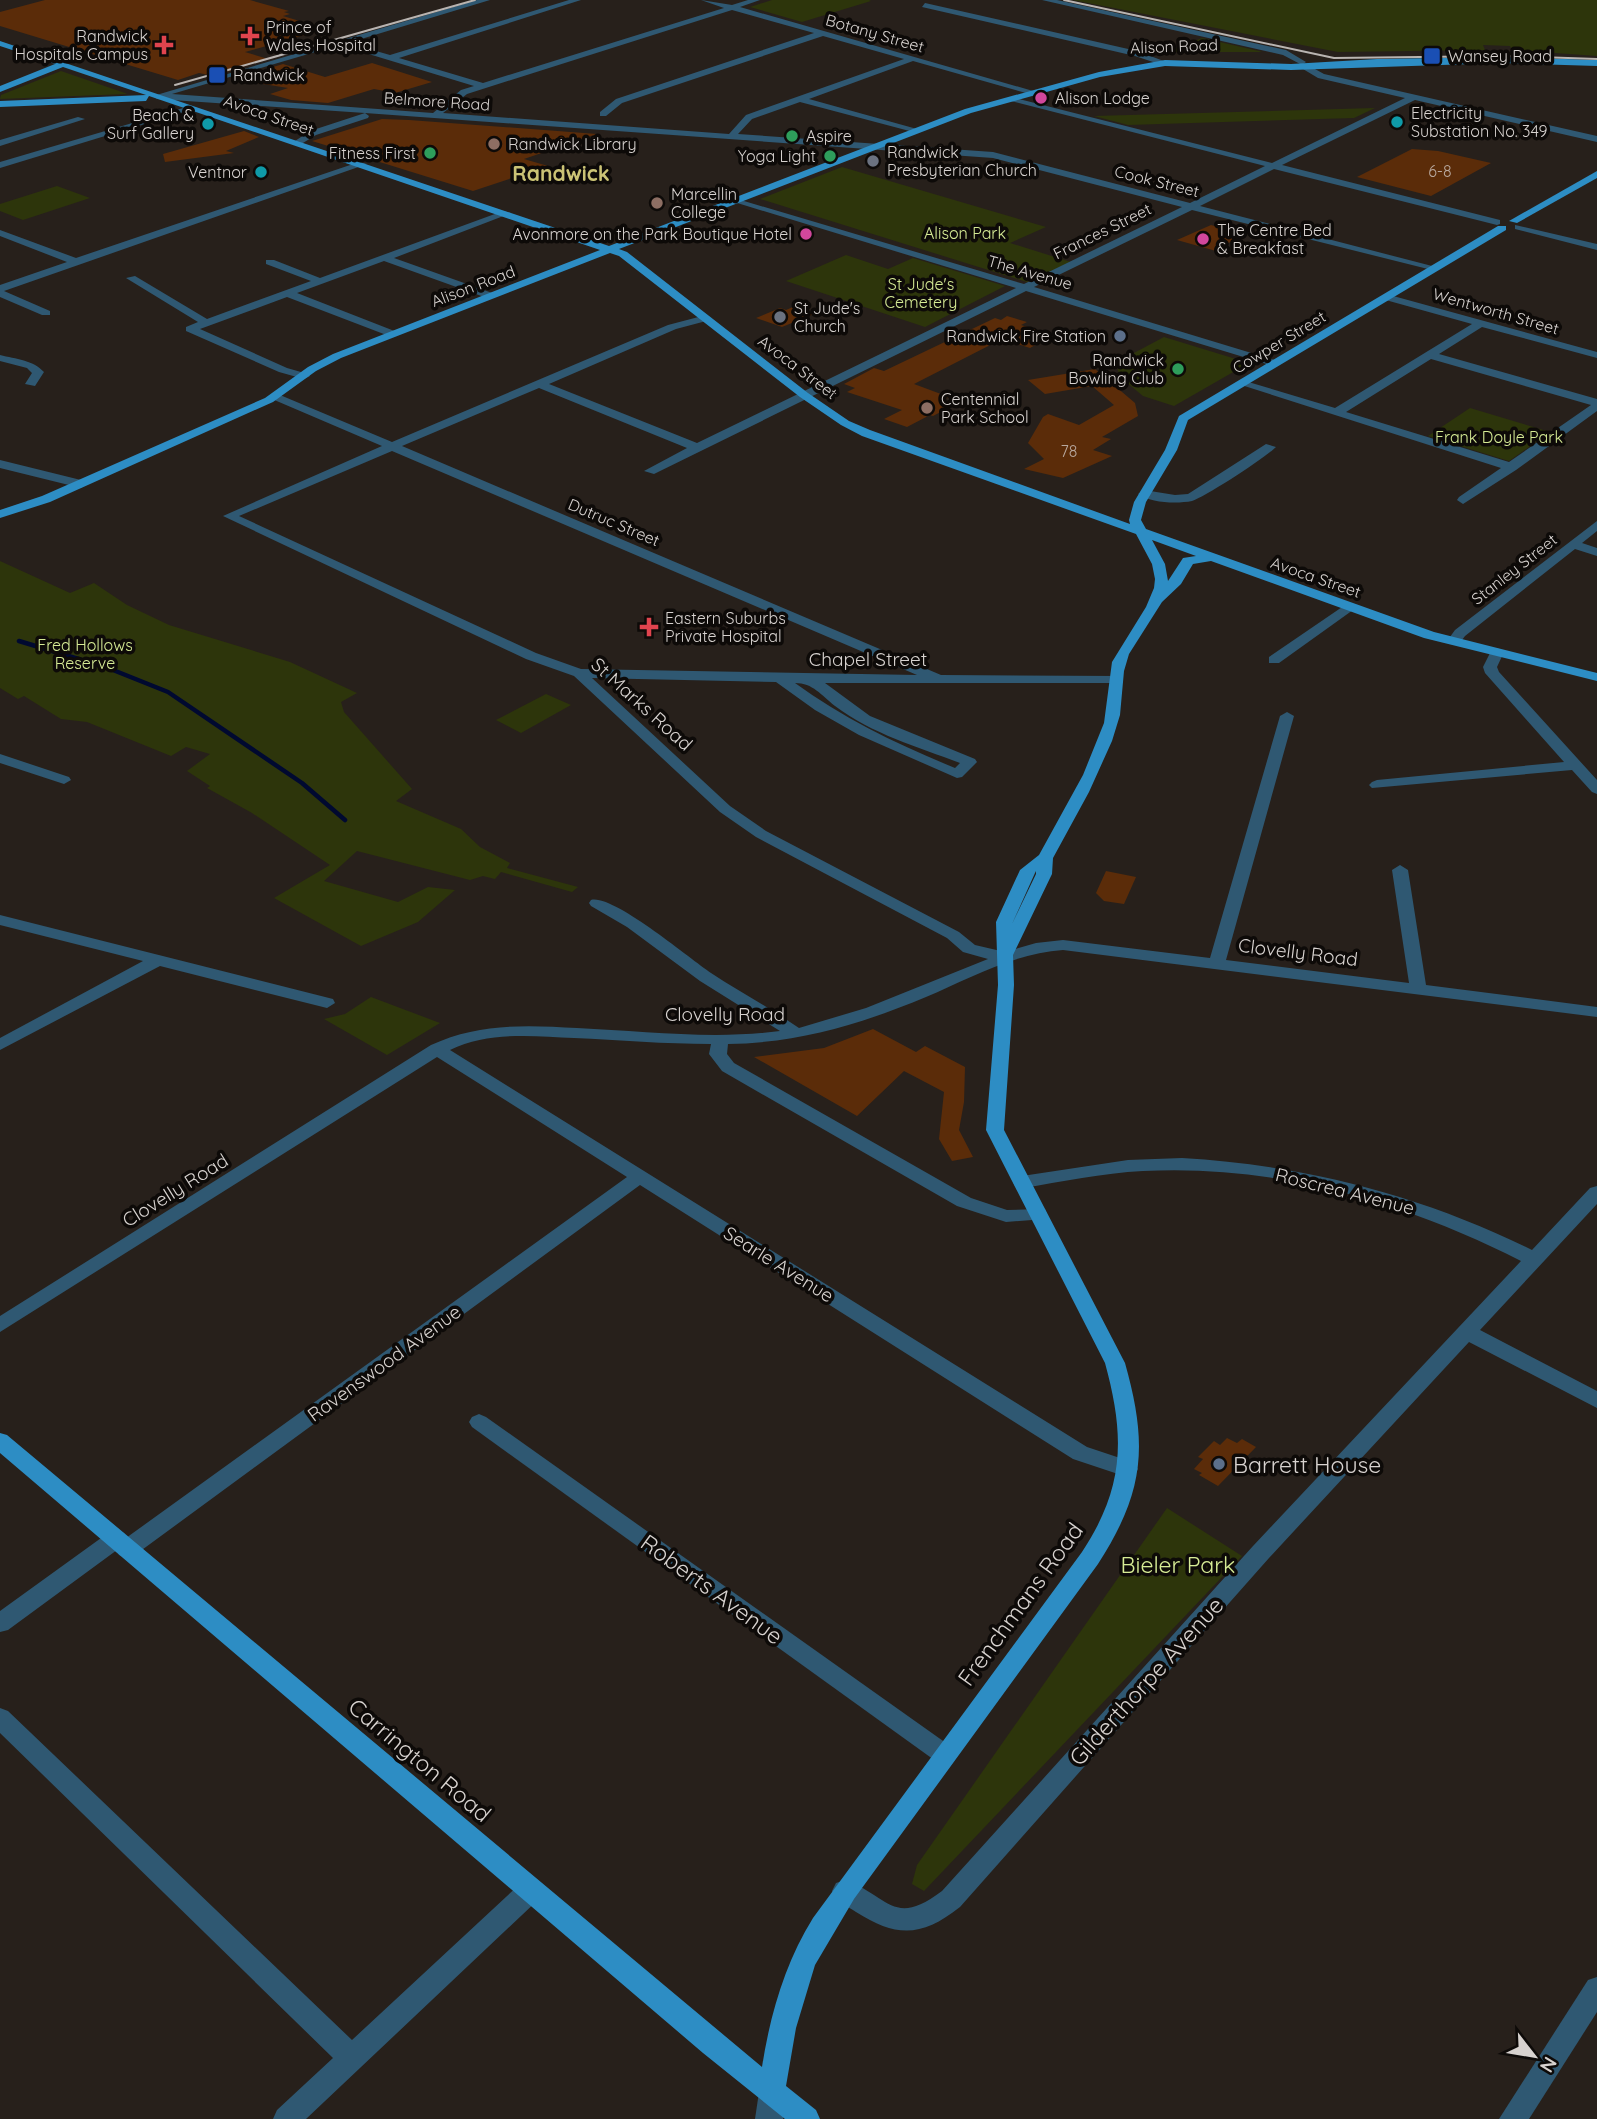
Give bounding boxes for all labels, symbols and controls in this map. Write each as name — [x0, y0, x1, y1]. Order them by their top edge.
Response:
street label: Botany Street — [823, 9, 927, 57]
place label: Prince of Wales Hospital — [266, 17, 376, 55]
place label: Randwick Hospitals Campus — [14, 26, 148, 64]
marker: Prince of Wales Hospital — [240, 26, 260, 46]
street label: Alison Road — [1130, 34, 1218, 58]
marker: Randwick Hospitals Campus — [154, 35, 174, 55]
marker: Wansey Road — [1422, 46, 1442, 66]
place label: Wansey Road — [1448, 46, 1552, 66]
marker: Randwick — [207, 65, 227, 85]
place label: Randwick — [233, 65, 305, 85]
street label: Belmore Road — [383, 87, 491, 115]
place label: Alison Lodge — [1055, 88, 1150, 108]
street label: Avoca Street — [221, 90, 317, 140]
marker: Alison Lodge — [1033, 90, 1049, 106]
place label: Electricity Substation No. 349 — [1411, 103, 1548, 141]
place label: Beach & Surf Gallery — [107, 105, 194, 143]
marker: Electricity Substation No. 349 — [1389, 114, 1405, 130]
marker: Beach & Surf Gallery — [200, 116, 216, 132]
place label: Aspire — [806, 126, 852, 146]
marker: Aspire — [784, 128, 800, 144]
place label: Randwick Library — [508, 134, 637, 154]
marker: Randwick Library — [486, 136, 502, 152]
place label: Randwick Presbyterian Church — [887, 142, 1037, 180]
place label: Fitness First — [329, 143, 416, 163]
marker: Fitness First — [422, 145, 438, 161]
place label: Yoga Light — [738, 146, 816, 166]
marker: Yoga Light — [822, 148, 838, 164]
marker: Randwick Presbyterian Church — [865, 153, 881, 169]
district label: Randwick — [512, 160, 610, 186]
street label: Cook Street — [1113, 161, 1201, 201]
house number: 6-8 — [1428, 161, 1452, 181]
place label: Ventnor — [188, 162, 247, 182]
marker: Ventnor — [253, 164, 269, 180]
place label: Marcellin College — [671, 184, 737, 222]
marker: Marcellin College — [649, 195, 665, 211]
street label: Frances Street — [1050, 199, 1154, 263]
place label: The Centre Bed & Breakfast — [1217, 220, 1332, 258]
park label: Alison Park — [924, 223, 1006, 243]
place label: Avonmore on the Park Boutique Hotel — [512, 224, 792, 244]
marker: Avonmore on the Park Boutique Hotel — [798, 226, 814, 242]
marker: The Centre Bed & Breakfast — [1195, 231, 1211, 247]
street label: The Avenue — [985, 250, 1075, 294]
street label: Alison Road — [428, 261, 518, 311]
park label: St Jude's Cemetery — [885, 274, 957, 312]
street label: Wentworth Street — [1431, 283, 1561, 339]
place label: St Jude's Church — [794, 298, 860, 336]
street label: Cowper Street — [1229, 306, 1329, 378]
marker: St Jude's Church — [772, 309, 788, 325]
place label: Randwick Fire Station — [946, 326, 1106, 346]
marker: Randwick Fire Station — [1112, 328, 1128, 344]
street label: Avoca Street — [754, 331, 842, 403]
place label: Randwick Bowling Club — [1068, 350, 1164, 388]
marker: Randwick Bowling Club — [1170, 361, 1186, 377]
place label: Centennial Park School — [941, 389, 1029, 427]
marker: Centennial Park School — [919, 400, 935, 416]
park label: Frank Doyle Park — [1435, 427, 1563, 447]
house number: 78 — [1061, 441, 1077, 461]
street label: Dutruc Street — [565, 494, 663, 550]
street label: Stanley Street — [1467, 529, 1561, 609]
street label: Avoca Street — [1268, 552, 1364, 602]
place label: Eastern Suburbs Private Hospital — [665, 608, 786, 646]
marker: Eastern Suburbs Private Hospital — [639, 617, 659, 637]
park label: Fred Hollows Reserve — [37, 635, 133, 673]
street label: Chapel Street — [809, 647, 927, 671]
street label: St Marks Road — [586, 652, 698, 756]
street label: Clovelly Road — [1237, 933, 1359, 971]
street label: Clovelly Road — [665, 1002, 785, 1026]
street label: Clovelly Road — [118, 1148, 232, 1232]
street label: Roscrea Avenue — [1273, 1162, 1417, 1220]
street label: Searle Avenue — [719, 1221, 839, 1307]
street label: Ravenswood Avenue — [303, 1299, 465, 1427]
place label: Barrett House — [1233, 1450, 1381, 1479]
marker: Barrett House — [1211, 1456, 1227, 1472]
street label: Frenchmans Road — [951, 1517, 1089, 1691]
street label: Roberts Avenue — [635, 1528, 789, 1650]
park label: Bieler Park — [1121, 1550, 1235, 1579]
street label: Gilderthorpe Avenue — [1063, 1591, 1229, 1771]
street label: Carrington Road — [343, 1692, 497, 1828]
north arrow — [1499, 2021, 1569, 2091]
text: N — [1535, 2053, 1562, 2077]

